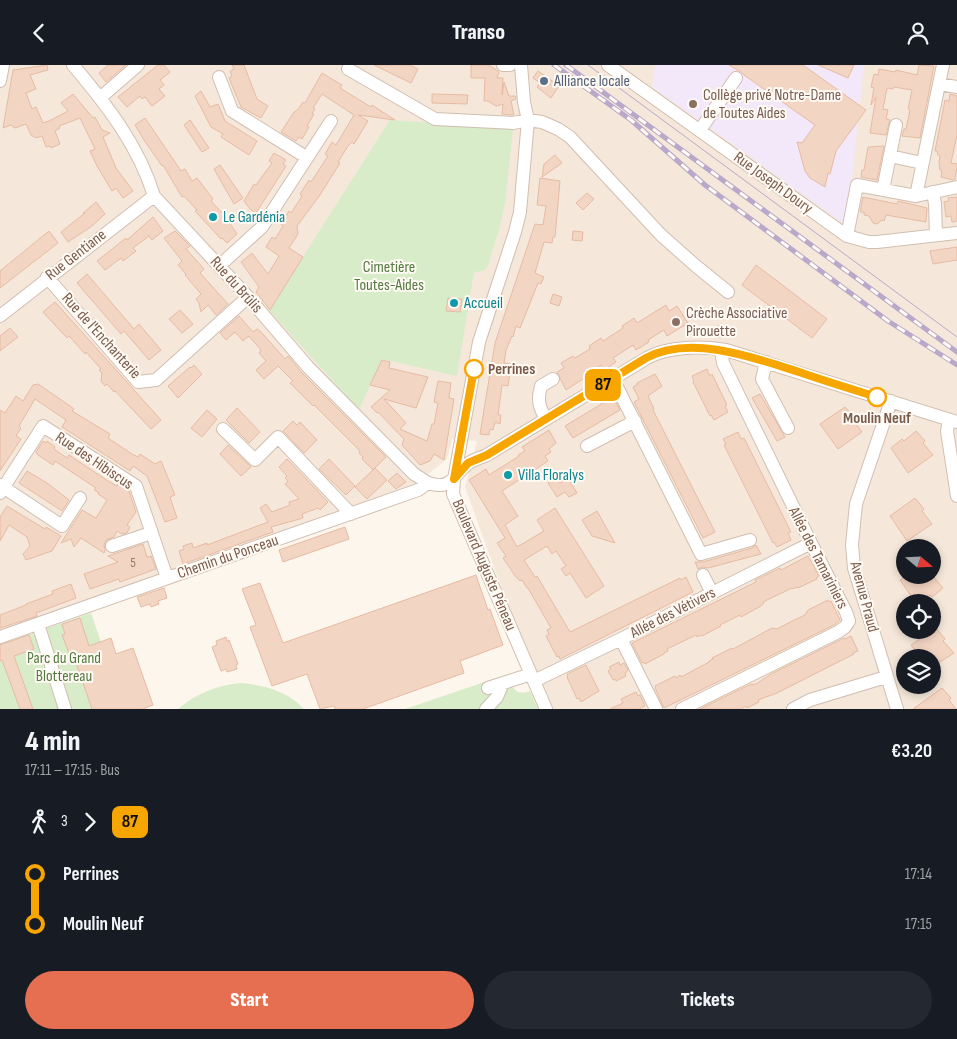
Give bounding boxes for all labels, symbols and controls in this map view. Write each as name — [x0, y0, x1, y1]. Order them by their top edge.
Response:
icon: back — [25, 19, 53, 47]
text: Transo — [452, 19, 505, 46]
icon: person — [904, 19, 932, 47]
place label: Alliance locale — [553, 72, 630, 91]
marker: Alliance locale — [538, 75, 550, 87]
place label: Collège privé Notre-Dame de Toutes Aides — [703, 86, 841, 123]
marker: Collège privé Notre-Dame de Toutes Aides — [687, 98, 699, 110]
street label: Rue Joseph Doury — [730, 148, 816, 218]
place label: Le Gardénia — [223, 208, 285, 227]
marker: Le Gardénia — [207, 211, 219, 223]
street label: Rue Gentiane — [42, 225, 110, 285]
street label: Rue du Brûlis — [206, 253, 266, 317]
park label: Cimetière Toutes-Aides — [354, 258, 424, 295]
street label: Rue de l'Enchanterie — [57, 289, 145, 383]
place label: Accueil — [463, 294, 503, 313]
marker: Accueil — [448, 297, 460, 309]
place label: Crèche Associative Pirouette — [686, 304, 787, 341]
marker: Crèche Associative Pirouette — [670, 316, 682, 328]
marker: Perrines — [464, 359, 484, 379]
place label: Perrines — [488, 360, 535, 379]
line badge: 87 — [580, 369, 626, 401]
text: 87 — [595, 374, 611, 395]
marker: Moulin Neuf — [867, 387, 887, 407]
place label: Moulin Neuf — [843, 409, 912, 428]
street label: Rue des Hibiscus — [51, 428, 137, 494]
place label: Villa Floralys — [518, 466, 584, 485]
marker: Villa Floralys — [502, 469, 514, 481]
street label: Boulevard Auguste Péneau — [448, 496, 520, 634]
street label: Allée des Tamariniers — [784, 503, 852, 612]
street label: Chemin du Ponceau — [175, 531, 281, 583]
north arrow — [896, 539, 941, 584]
map controls — [896, 539, 941, 694]
house number: 5 — [130, 554, 136, 571]
street label: Avenue Praud — [845, 559, 883, 634]
street label: Allée des Vétivers — [626, 583, 719, 643]
button: locate — [896, 594, 941, 639]
park label: Parc du Grand Blottereau — [27, 649, 101, 686]
button: layers — [896, 649, 941, 694]
text: 4 min — [25, 725, 80, 758]
text: €3.20 — [891, 740, 932, 763]
text: 17:11 – 17:15 · Bus — [25, 761, 120, 780]
icon: walk — [25, 808, 53, 836]
icon: forward — [76, 808, 104, 836]
text: 87 — [122, 811, 138, 832]
text: 3 — [61, 812, 68, 831]
text: Perrines — [63, 863, 119, 886]
text: 17:14 — [905, 865, 932, 884]
text: Moulin Neuf — [63, 913, 143, 936]
text: 17:15 — [905, 915, 932, 934]
button: Start — [25, 971, 474, 1029]
button: Tickets — [484, 971, 932, 1029]

